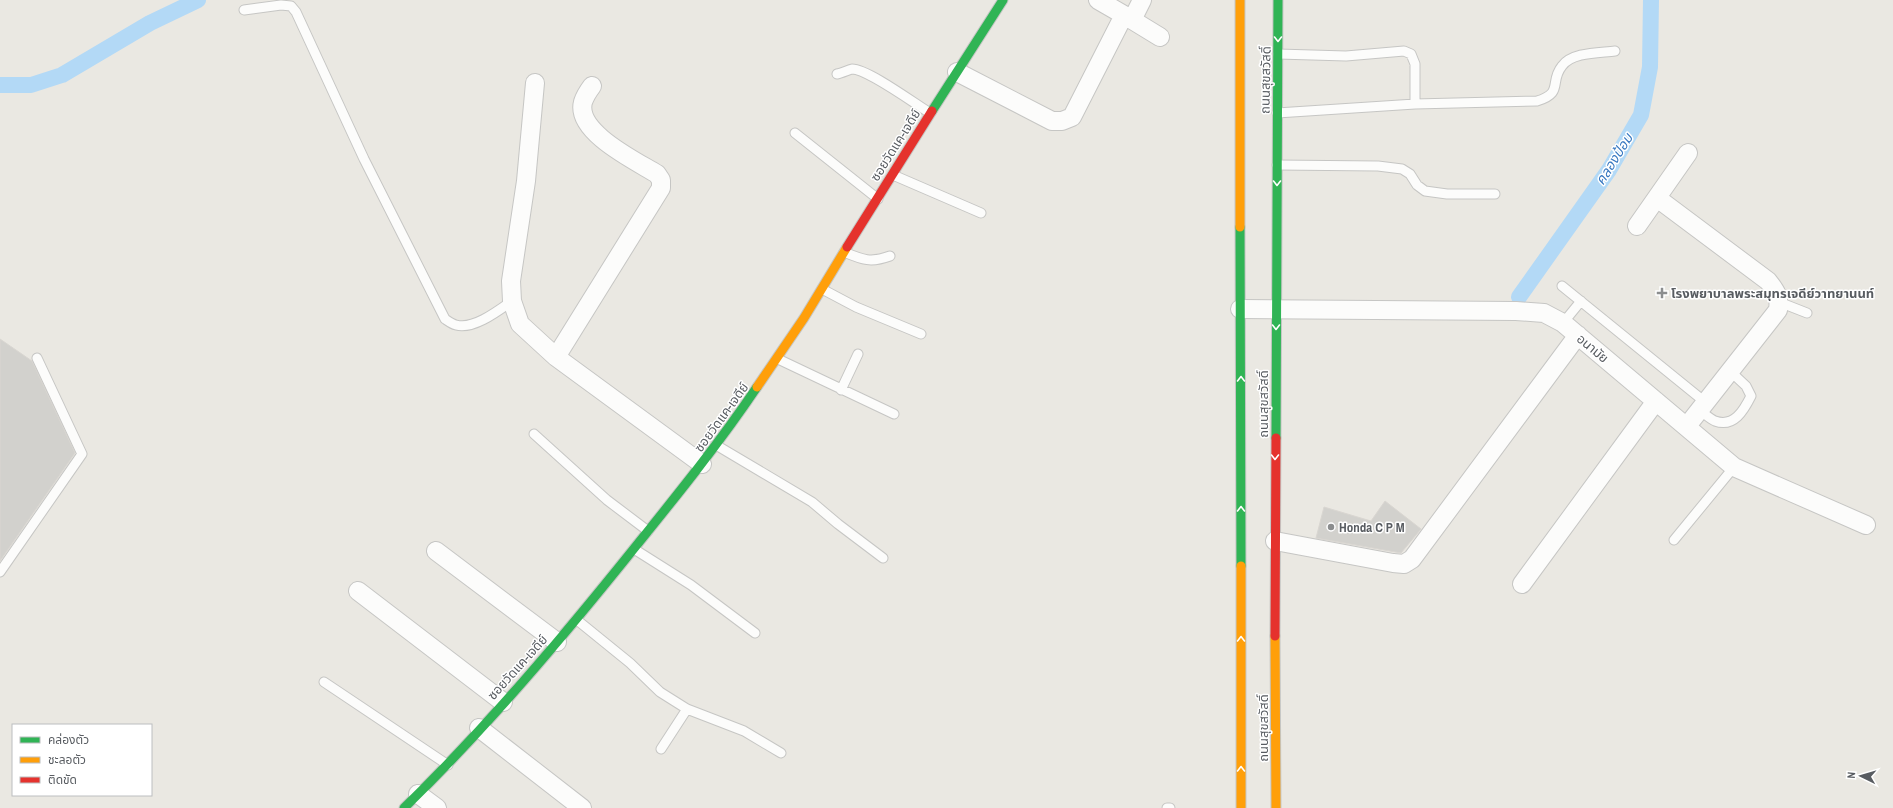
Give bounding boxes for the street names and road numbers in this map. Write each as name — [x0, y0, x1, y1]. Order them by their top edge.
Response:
street label: ถนนสุขสวัสดิ์ — [1256, 46, 1275, 114]
street label: ซอยวัดแค-เจดีย์ — [867, 106, 924, 184]
street label: อนามัย — [1573, 330, 1612, 367]
street label: ถนนสุขสวัสดิ์ — [1255, 370, 1272, 438]
street label: ซอยวัดแค-เจดีย์ — [691, 379, 752, 455]
street label: ซอยวัดแค-เจดีย์ — [484, 631, 551, 703]
street label: ถนนสุขสวัสดิ์ — [1255, 694, 1272, 762]

